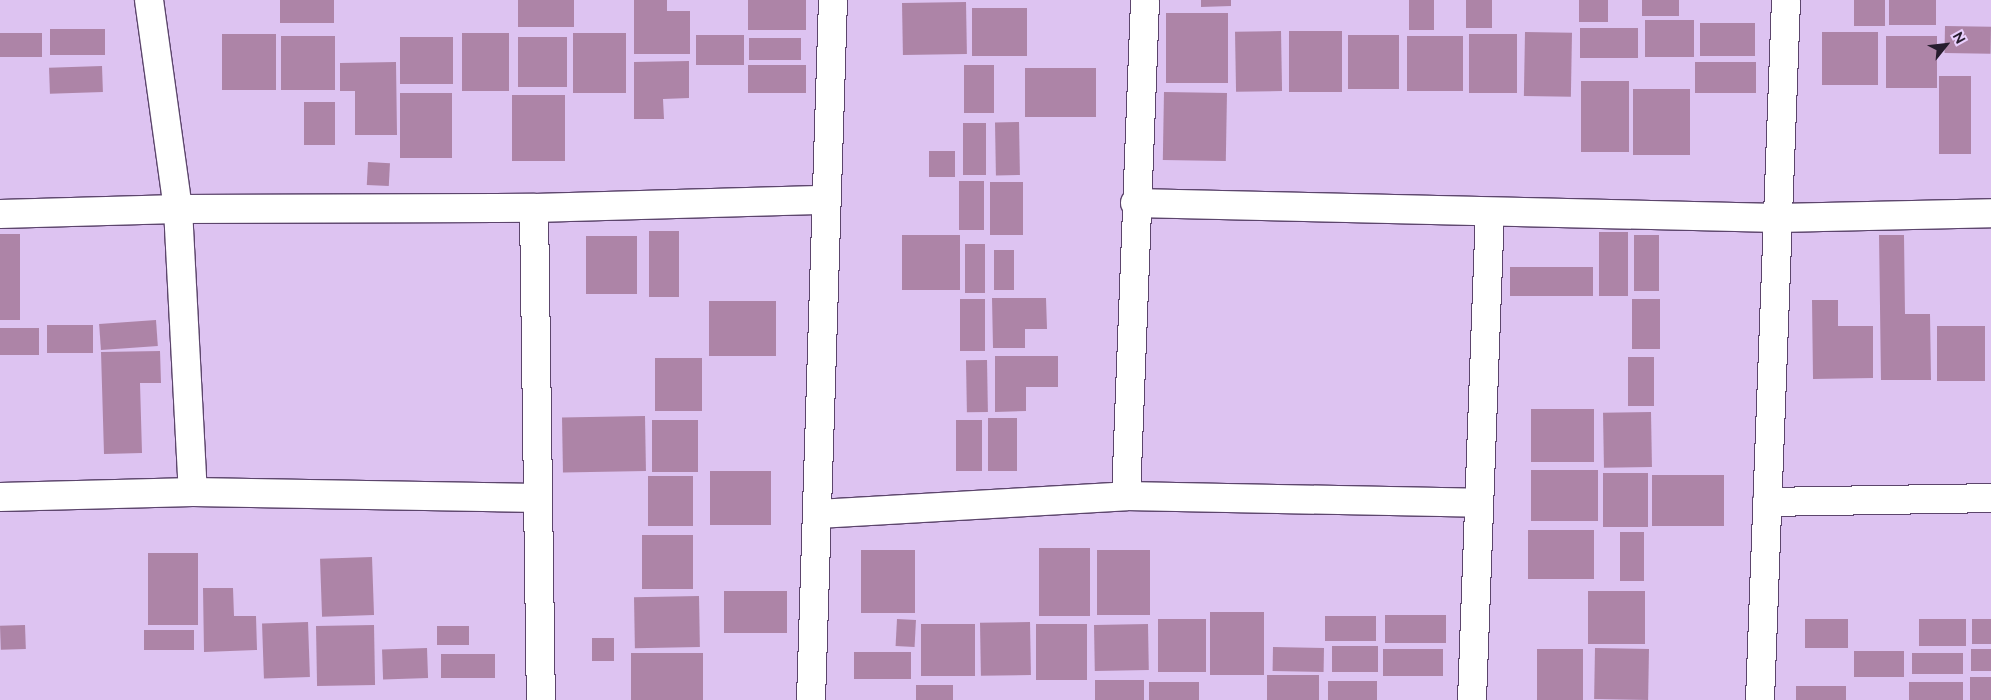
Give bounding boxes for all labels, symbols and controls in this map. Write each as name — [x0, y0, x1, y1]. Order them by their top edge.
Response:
north arrow — [1921, 20, 1971, 70]
text: N — [1950, 29, 1969, 46]

